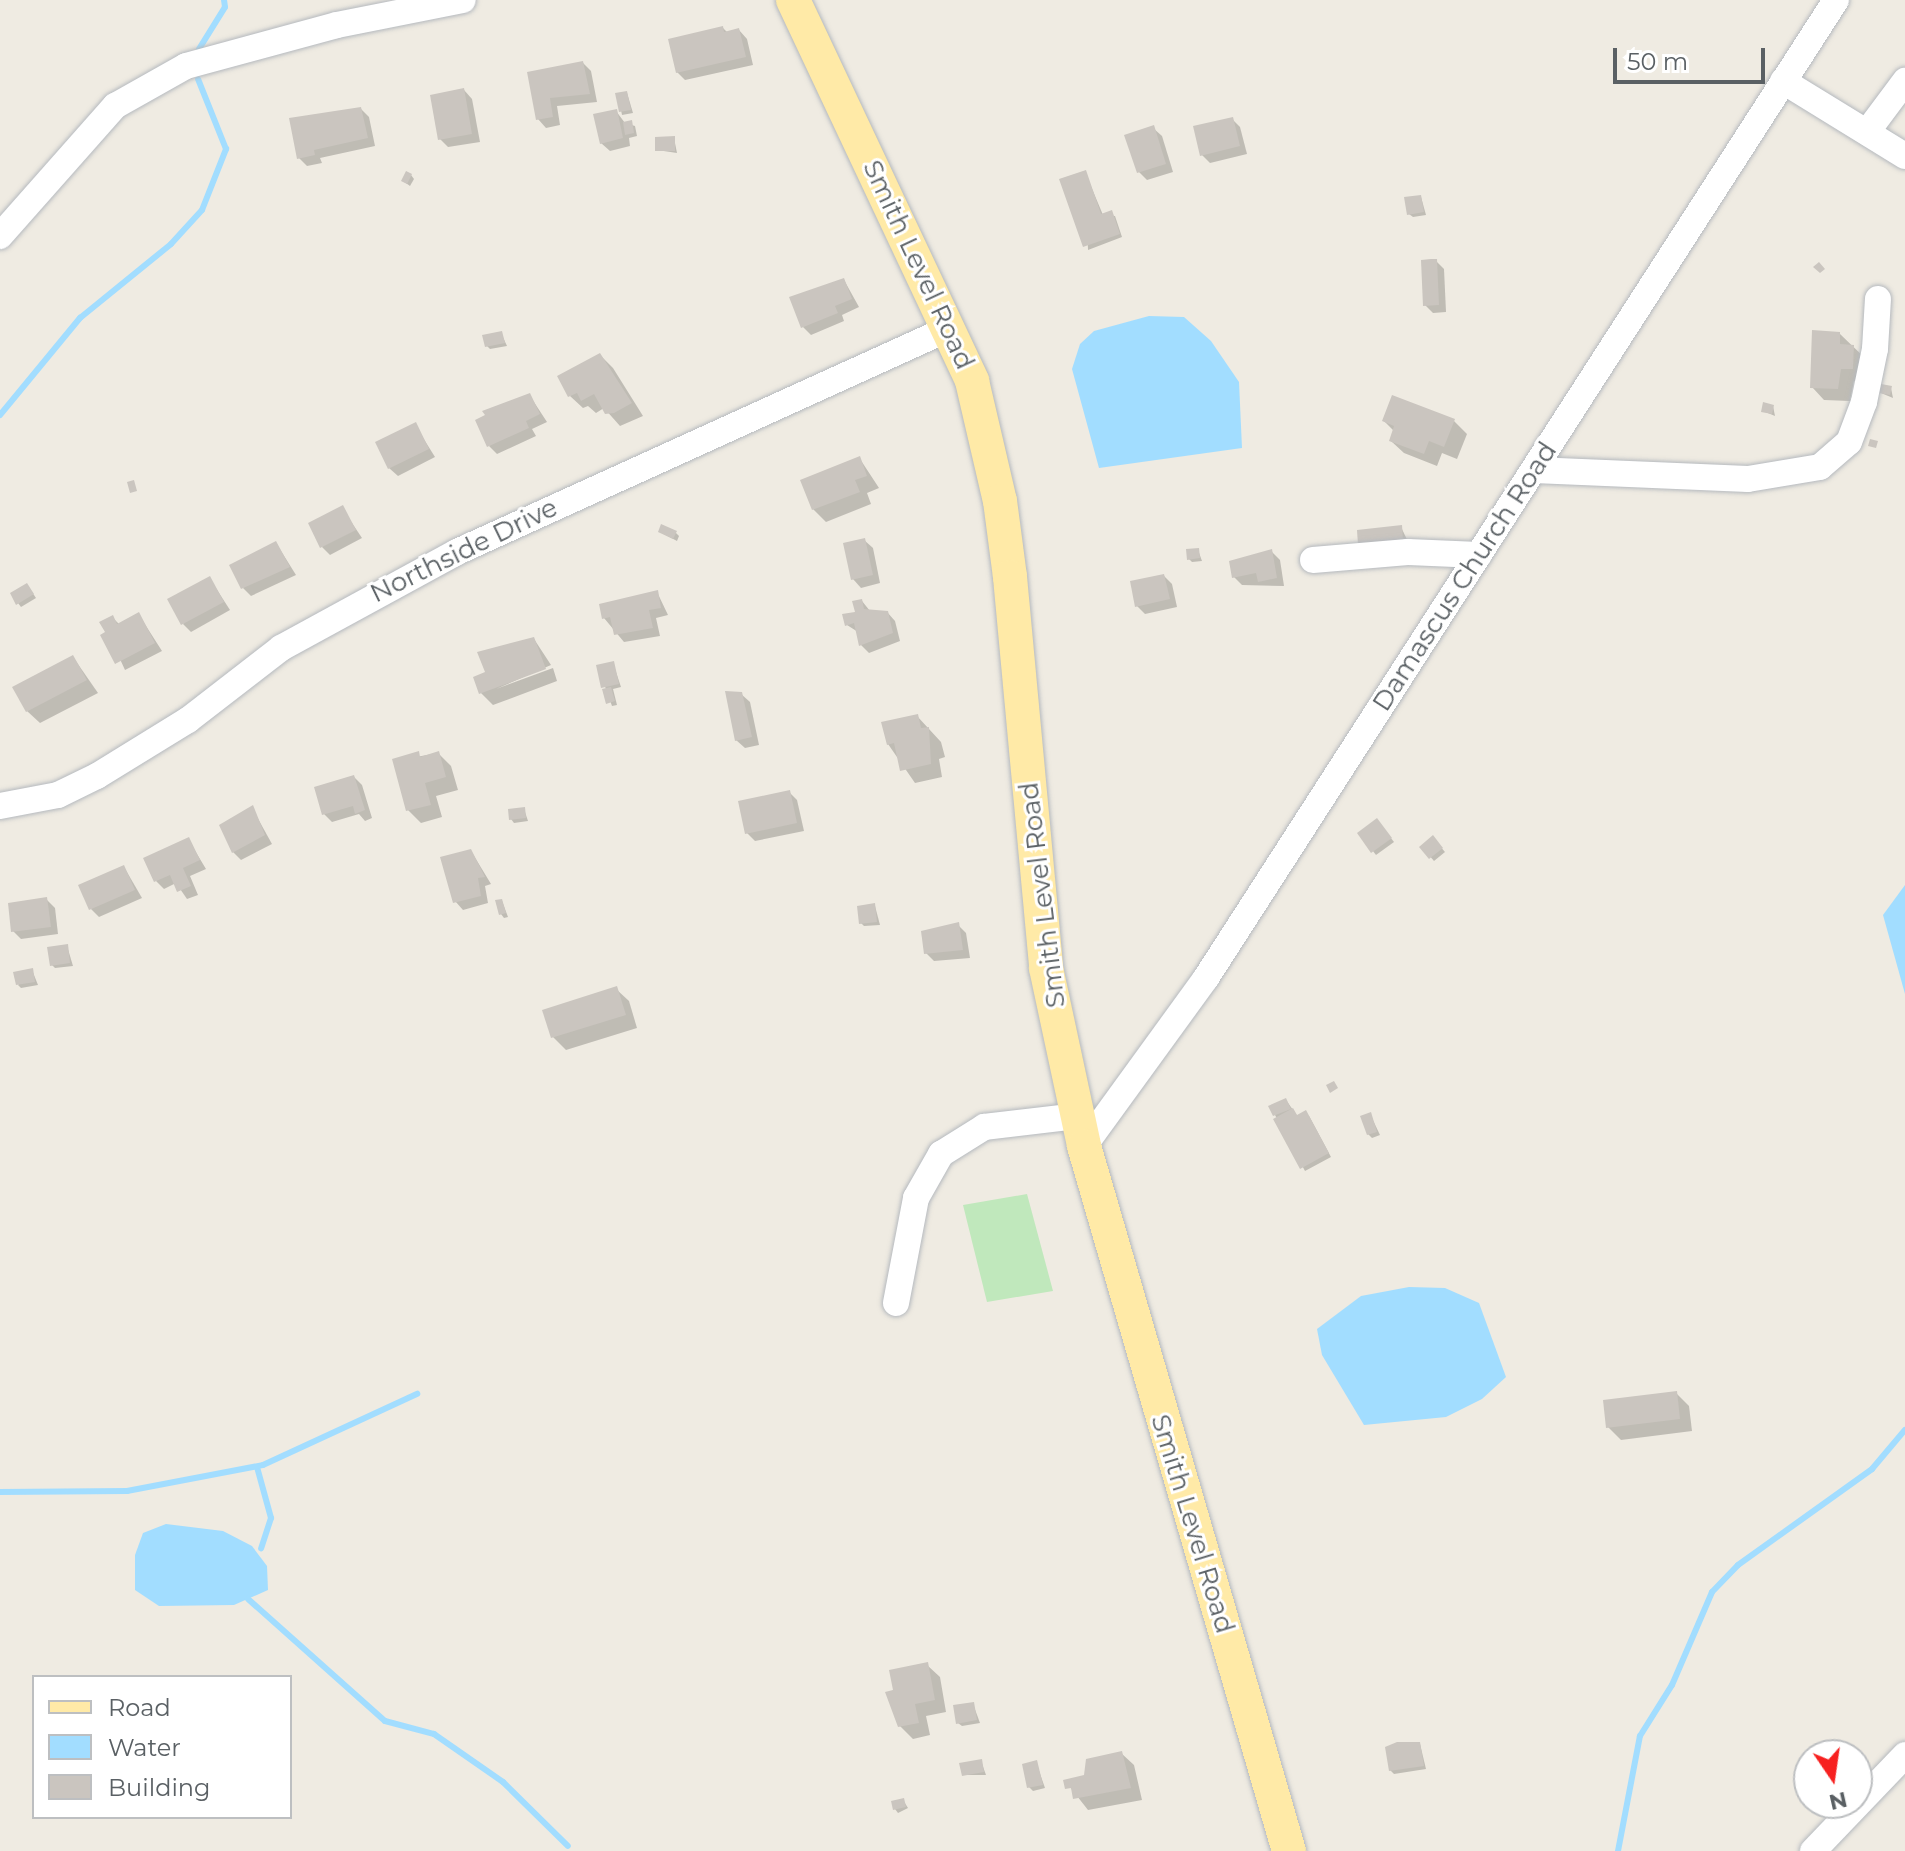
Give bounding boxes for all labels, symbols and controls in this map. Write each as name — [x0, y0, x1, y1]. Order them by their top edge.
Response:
scale bar — [1617, 32, 1769, 82]
text: 50 m — [1627, 47, 1688, 76]
street label: Smith Level Road — [856, 156, 980, 374]
street label: Damascus Church Road — [1366, 437, 1564, 717]
street label: Northside Drive — [365, 492, 563, 610]
street label: Smith Level Road — [1014, 780, 1072, 1010]
street label: Smith Level Road — [1144, 1411, 1240, 1637]
legend — [32, 1675, 292, 1819]
text: Road — [108, 1693, 171, 1722]
text: Water — [108, 1733, 181, 1762]
north arrow — [1793, 1739, 1873, 1819]
text: Building — [108, 1773, 211, 1802]
text: N — [1826, 1786, 1850, 1816]

